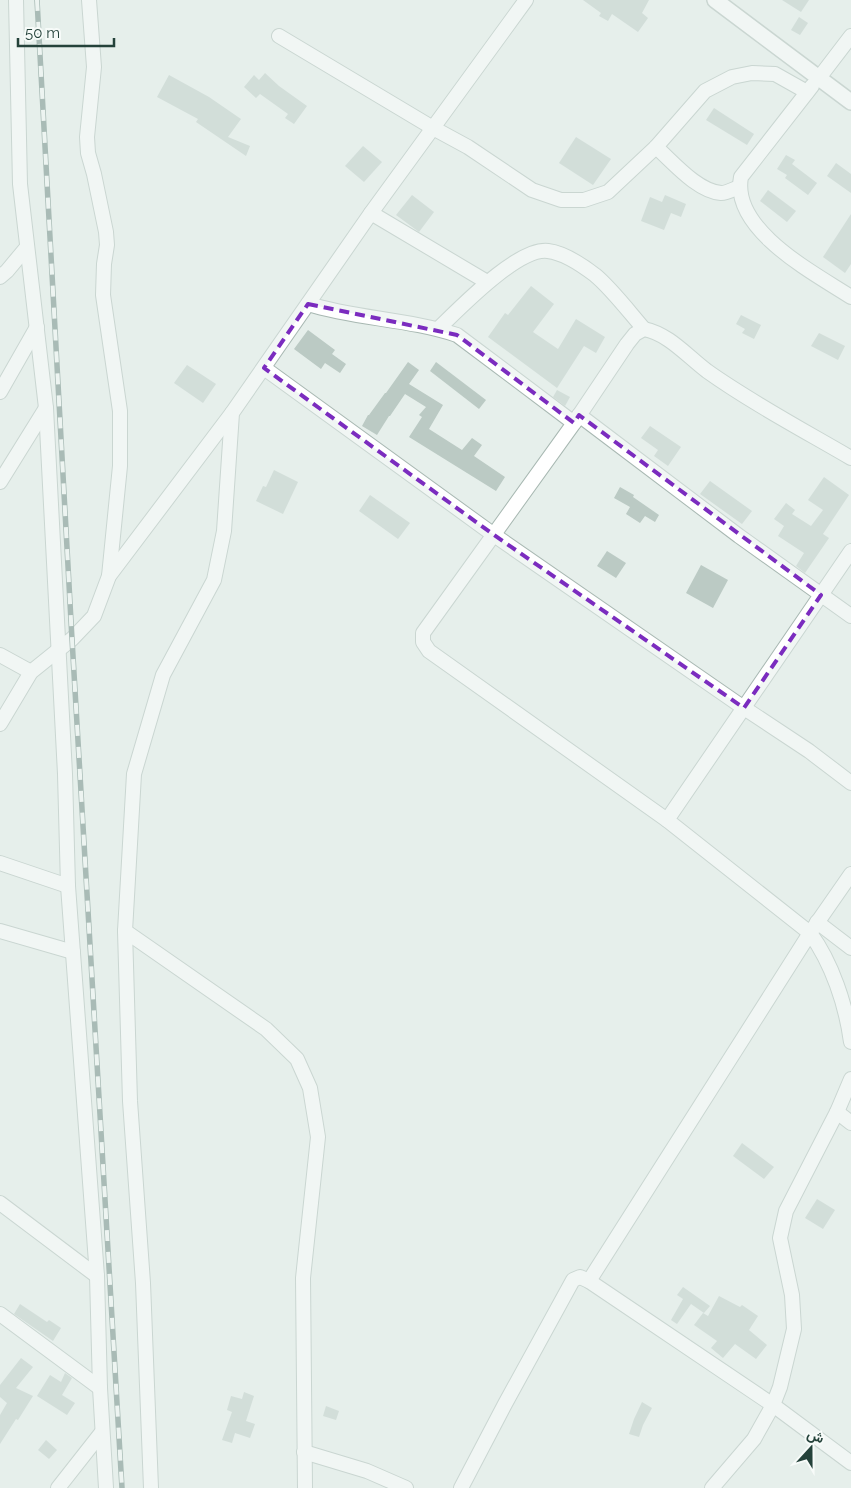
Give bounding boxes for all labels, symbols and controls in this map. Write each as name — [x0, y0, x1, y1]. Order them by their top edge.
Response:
scale bar — [18, 15, 114, 47]
text: 50 m — [25, 24, 60, 42]
north arrow — [786, 1423, 836, 1473]
text: ش — [805, 1425, 827, 1447]

